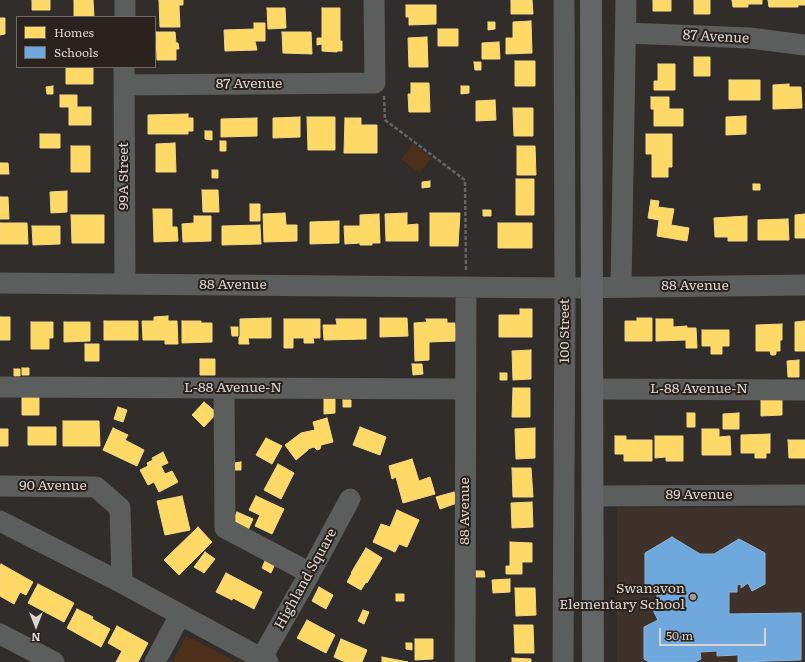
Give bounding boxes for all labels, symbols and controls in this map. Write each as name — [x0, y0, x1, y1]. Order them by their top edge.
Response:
legend — [16, 16, 156, 68]
text: Homes — [54, 23, 94, 41]
street label: 87 Avenue — [682, 27, 750, 47]
text: Schools — [54, 43, 98, 61]
street label: 87 Avenue — [216, 76, 282, 92]
street label: 99A Street — [116, 142, 132, 210]
street label: 88 Avenue — [199, 277, 267, 293]
street label: 88 Avenue — [661, 278, 729, 294]
street label: 100 Street — [557, 299, 573, 363]
street label: L-88 Avenue-N — [184, 380, 282, 396]
street label: L-88 Avenue-N — [650, 381, 748, 397]
street label: 88 Avenue — [457, 477, 473, 545]
street label: 90 Avenue — [19, 478, 87, 494]
street label: 89 Avenue — [666, 487, 732, 503]
street label: Highland Square — [271, 526, 341, 632]
place label: Swanavon Elementary School — [559, 581, 685, 614]
marker: Swanavon Elementary School — [688, 592, 698, 602]
north arrow — [16, 606, 56, 646]
scale bar — [661, 620, 768, 646]
text: 50 m — [666, 626, 693, 644]
text: N — [31, 630, 41, 646]

